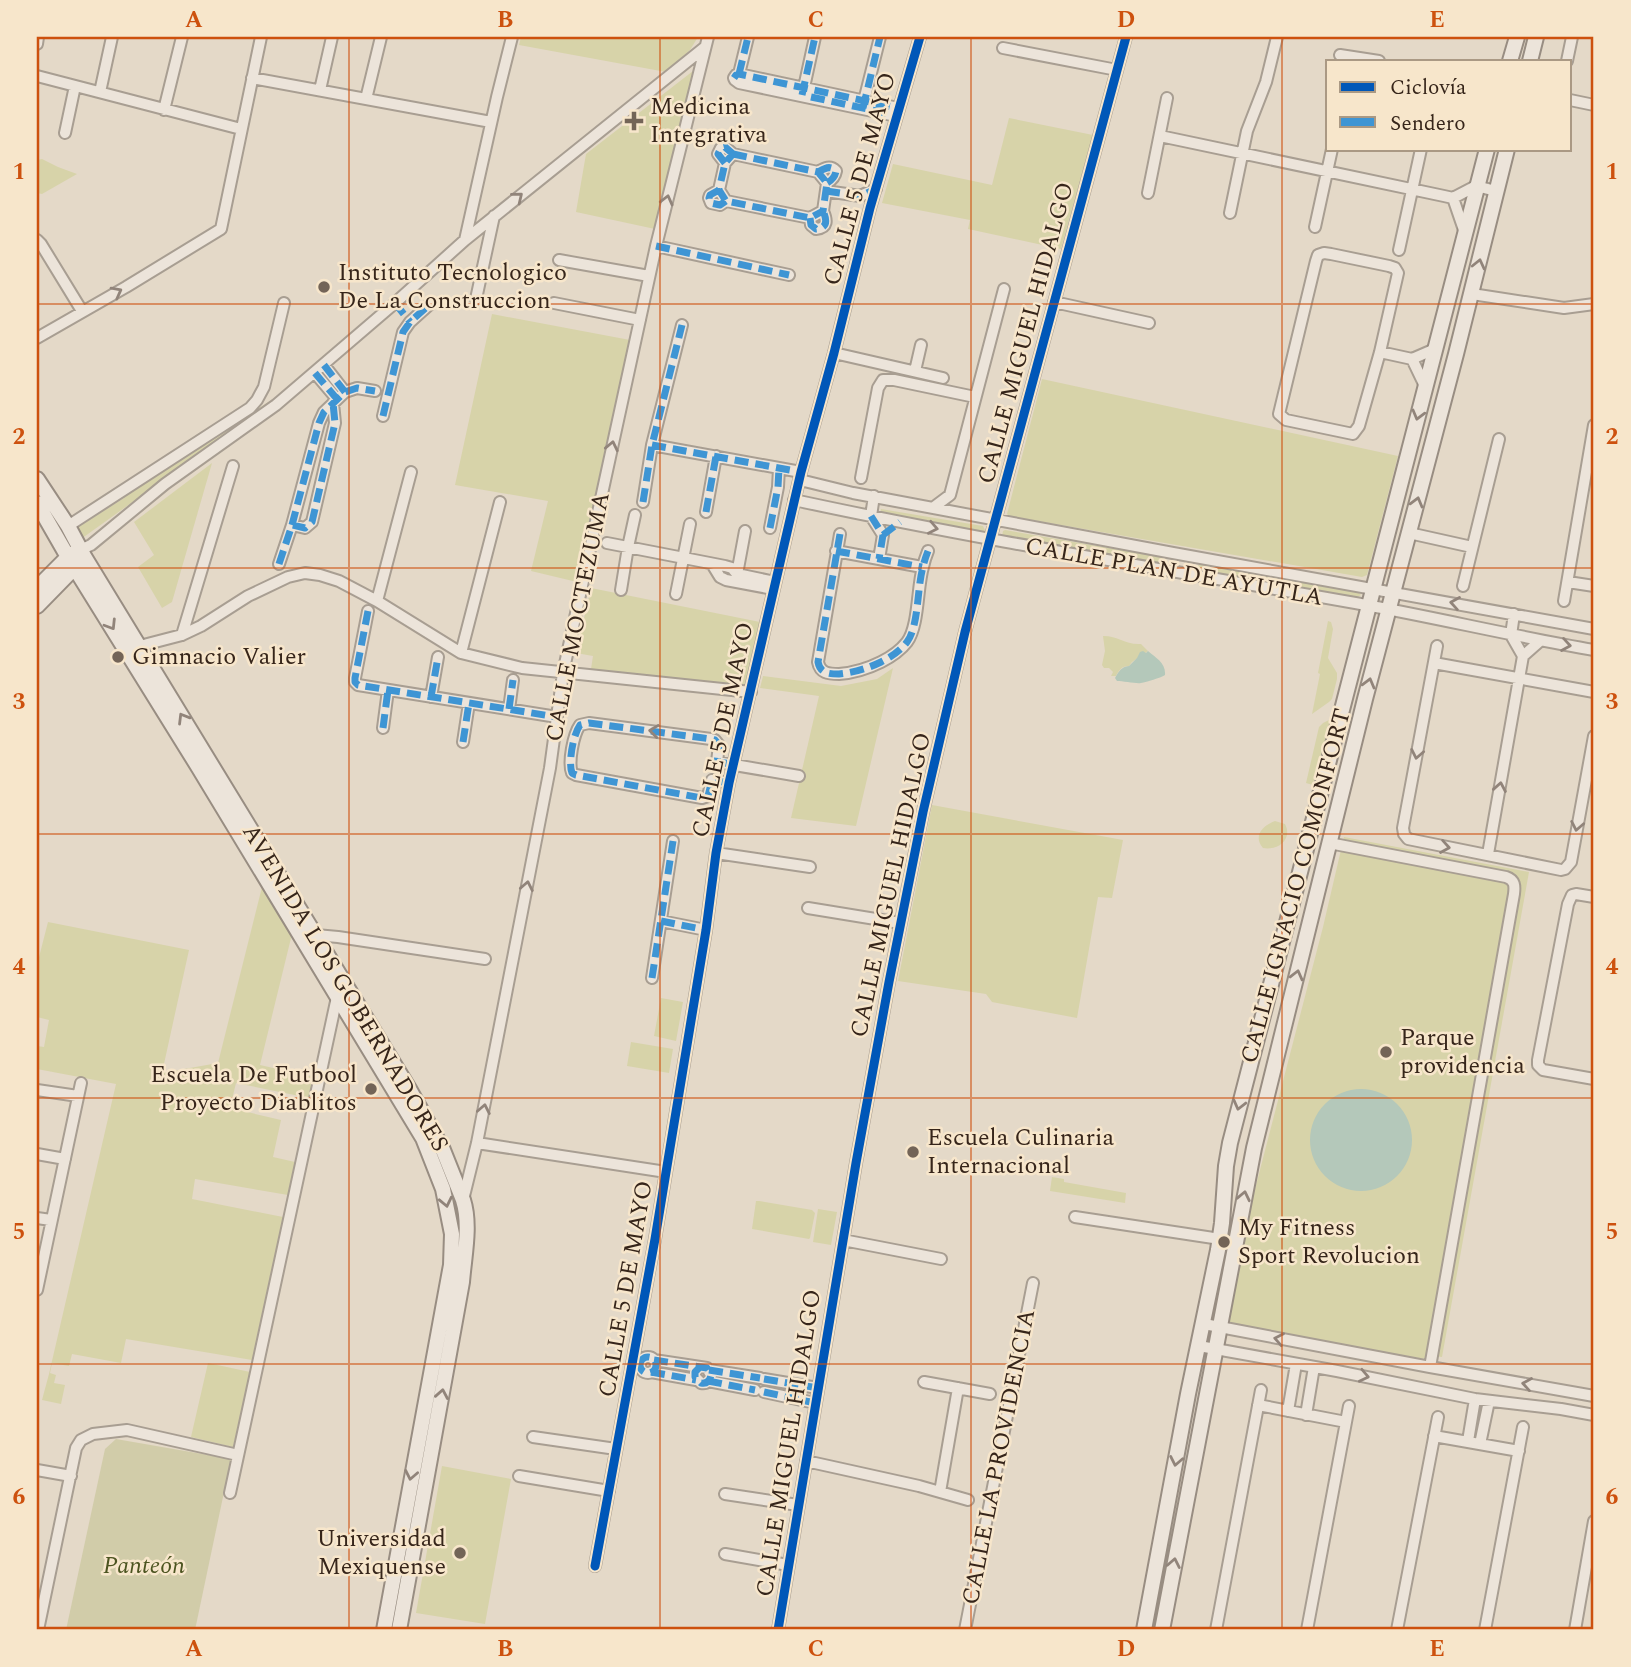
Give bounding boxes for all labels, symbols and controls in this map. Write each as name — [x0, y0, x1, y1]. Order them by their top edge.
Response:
text: A — [185, 3, 203, 38]
text: B — [497, 3, 513, 38]
text: C — [808, 3, 824, 38]
text: D — [1117, 3, 1135, 38]
text: E — [1429, 3, 1445, 38]
legend — [1326, 60, 1572, 150]
street label: CALLE 5 DE MAYO — [814, 68, 906, 290]
text: Ciclovía — [1390, 72, 1467, 104]
place label: Medicina Integrativa — [650, 89, 767, 153]
text: Sendero — [1390, 108, 1466, 140]
marker: Medicina Integrativa — [624, 111, 644, 131]
text: 1 — [13, 155, 25, 190]
text: 1 — [1606, 155, 1618, 190]
street label: CALLE MIGUEL HIDALGO — [968, 178, 1084, 488]
one-way arrow — [509, 193, 522, 205]
one-way arrow — [659, 195, 673, 207]
place label: Instituto Tecnologico De La Construccion — [338, 255, 567, 319]
one-way arrow — [1470, 258, 1485, 270]
marker: Instituto Tecnologico De La Construccion — [316, 279, 332, 295]
one-way arrow — [110, 287, 123, 300]
one-way arrow — [1412, 409, 1426, 421]
text: 2 — [13, 420, 26, 455]
text: 2 — [1606, 420, 1619, 455]
one-way arrow — [604, 440, 618, 452]
street label: CALLE MOCTEZUMA — [536, 489, 620, 745]
one-way arrow — [1409, 496, 1423, 508]
one-way arrow — [927, 520, 939, 535]
street label: CALLE PLAN DE AYUTLA — [1022, 528, 1326, 616]
one-way arrow — [1449, 596, 1461, 611]
one-way arrow — [103, 618, 116, 631]
street label: CALLE 5 DE MAYO — [683, 619, 763, 841]
one-way arrow — [1560, 637, 1572, 652]
place label: Gimnacio Valier — [132, 639, 306, 675]
marker: Gimnacio Valier — [110, 649, 126, 665]
one-way arrow — [1361, 677, 1376, 689]
text: 3 — [13, 685, 26, 720]
text: 3 — [1606, 685, 1619, 720]
street label: CALLE IGNACIO COMONFORT — [1231, 705, 1361, 1067]
one-way arrow — [178, 712, 191, 725]
one-way arrow — [648, 724, 660, 739]
street label: CALLE MIGUEL HIDALGO — [841, 729, 941, 1041]
one-way arrow — [1410, 749, 1425, 760]
one-way arrow — [1491, 781, 1506, 793]
street label: AVENIDA LOS GOBERNADORES — [232, 817, 458, 1159]
one-way arrow — [1571, 820, 1586, 832]
one-way arrow — [1439, 838, 1451, 853]
one-way arrow — [519, 880, 534, 892]
text: 4 — [13, 950, 26, 985]
text: 4 — [1606, 950, 1619, 985]
one-way arrow — [1289, 969, 1303, 981]
place label: Parque providencia — [1400, 1020, 1525, 1084]
marker: Parque providencia — [1378, 1044, 1394, 1060]
place label: Escuela De Futbool Proyecto Diablitos — [150, 1057, 357, 1121]
marker: Escuela De Futbool Proyecto Diablitos — [363, 1081, 379, 1097]
one-way arrow — [1233, 1099, 1247, 1111]
one-way arrow — [476, 1103, 491, 1115]
place label: Escuela Culinaria Internacional — [927, 1120, 1114, 1184]
marker: Escuela Culinaria Internacional — [905, 1144, 921, 1160]
street label: CALLE 5 DE MAYO — [589, 1178, 663, 1400]
one-way arrow — [1236, 1190, 1251, 1202]
one-way arrow — [438, 1196, 452, 1208]
place label: My Fitness Sport Revolucion — [1238, 1210, 1420, 1274]
text: 5 — [13, 1215, 25, 1250]
text: 5 — [1606, 1215, 1618, 1250]
marker: My Fitness Sport Revolucion — [1216, 1234, 1232, 1250]
street label: CALLE MIGUEL HIDALGO — [747, 1287, 831, 1599]
street label: CALLE LA PROVIDENCIA — [953, 1306, 1045, 1608]
one-way arrow — [1273, 1332, 1285, 1347]
one-way arrow — [1358, 1368, 1370, 1383]
one-way arrow — [1521, 1378, 1533, 1393]
one-way arrow — [433, 1388, 448, 1400]
one-way arrow — [1169, 1455, 1184, 1467]
one-way arrow — [405, 1468, 420, 1480]
text: 6 — [13, 1480, 26, 1515]
text: 6 — [1606, 1480, 1619, 1515]
place label: Universidad Mexiquense — [317, 1521, 446, 1585]
marker: Universidad Mexiquense — [452, 1545, 468, 1561]
park label: Panteón — [103, 1548, 185, 1584]
one-way arrow — [1166, 1557, 1181, 1569]
text: A — [185, 1632, 203, 1667]
text: B — [497, 1632, 513, 1667]
text: C — [808, 1632, 824, 1667]
text: D — [1117, 1632, 1135, 1667]
text: E — [1429, 1632, 1445, 1667]

